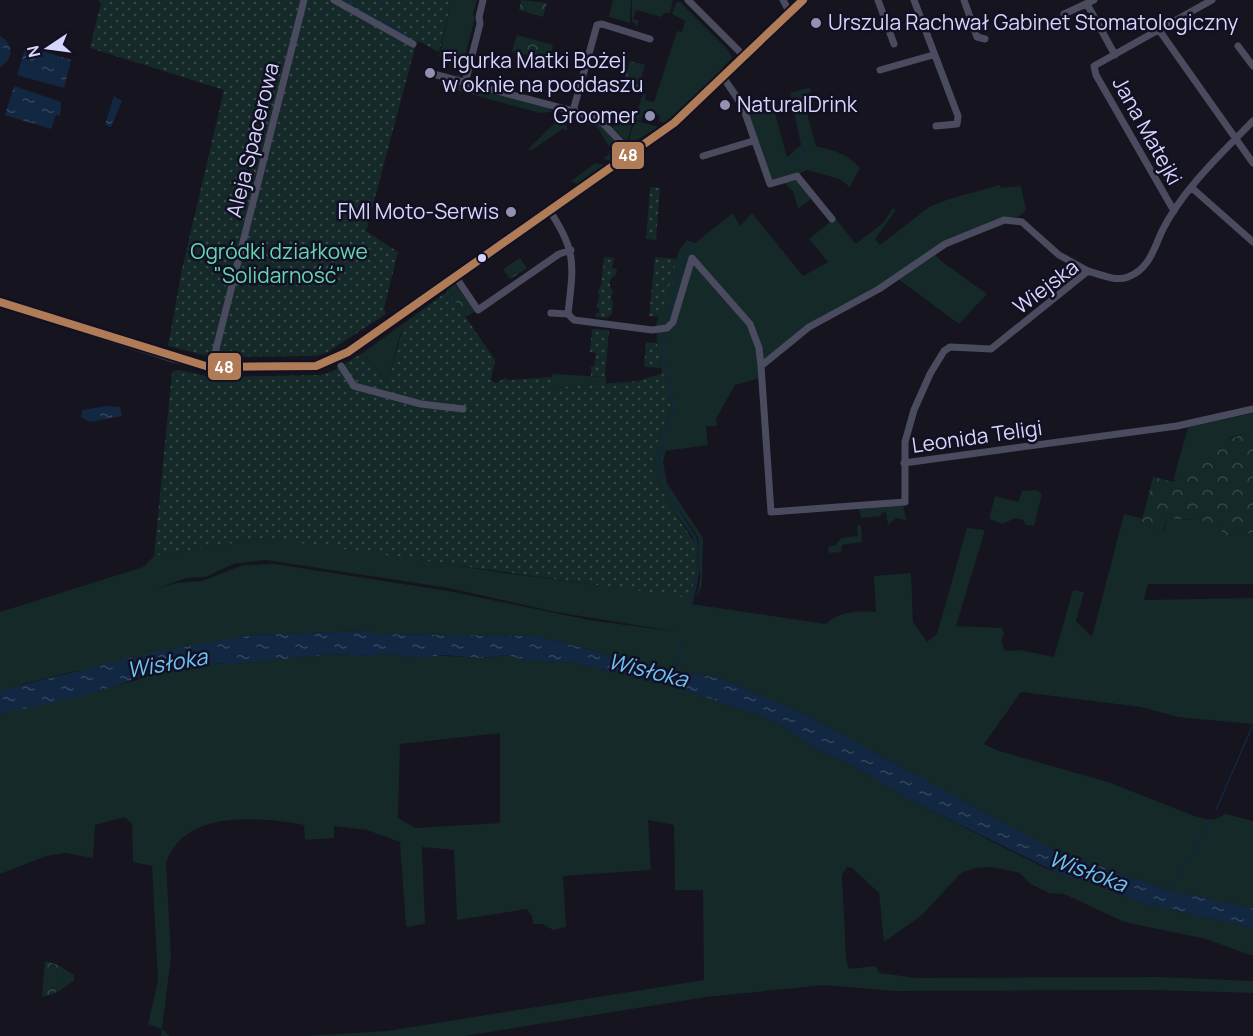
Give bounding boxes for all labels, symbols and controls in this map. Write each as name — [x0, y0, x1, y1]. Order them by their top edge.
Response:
place label: Urszula Rachwał Gabinet Stomatologiczny — [828, 8, 1238, 36]
marker: Urszula Rachwał Gabinet Stomatologiczny — [809, 16, 823, 30]
north arrow — [18, 18, 78, 78]
text: N — [21, 43, 45, 59]
place label: Figurka Matki Bożej w oknie na poddaszu — [442, 46, 643, 98]
street label: Aleja Spacerowa — [219, 59, 285, 220]
marker: Figurka Matki Bożej w oknie na poddaszu — [423, 66, 437, 80]
street label: Jana Matejki — [1107, 71, 1189, 190]
place label: NaturalDrink — [737, 90, 858, 118]
marker: NaturalDrink — [718, 98, 732, 112]
place label: Groomer — [553, 101, 638, 129]
marker: Groomer — [643, 109, 657, 123]
line badge: 48 — [611, 141, 645, 170]
text: 48 — [618, 144, 638, 166]
place label: FMI Moto-Serwis — [338, 197, 499, 225]
marker: FMI Moto-Serwis — [504, 205, 518, 219]
park label: Ogródki działkowe "Solidarność" — [190, 237, 368, 289]
unlabelled marker — [476, 252, 488, 264]
street label: Wiejska — [1007, 253, 1084, 320]
line badge: 48 — [207, 352, 242, 381]
text: 48 — [214, 356, 234, 378]
street label: Leonida Teligi — [910, 413, 1044, 459]
water label: Wisłoka — [125, 641, 211, 685]
water label: Wisłoka — [605, 646, 693, 695]
water label: Wisłoka — [1045, 843, 1133, 900]

